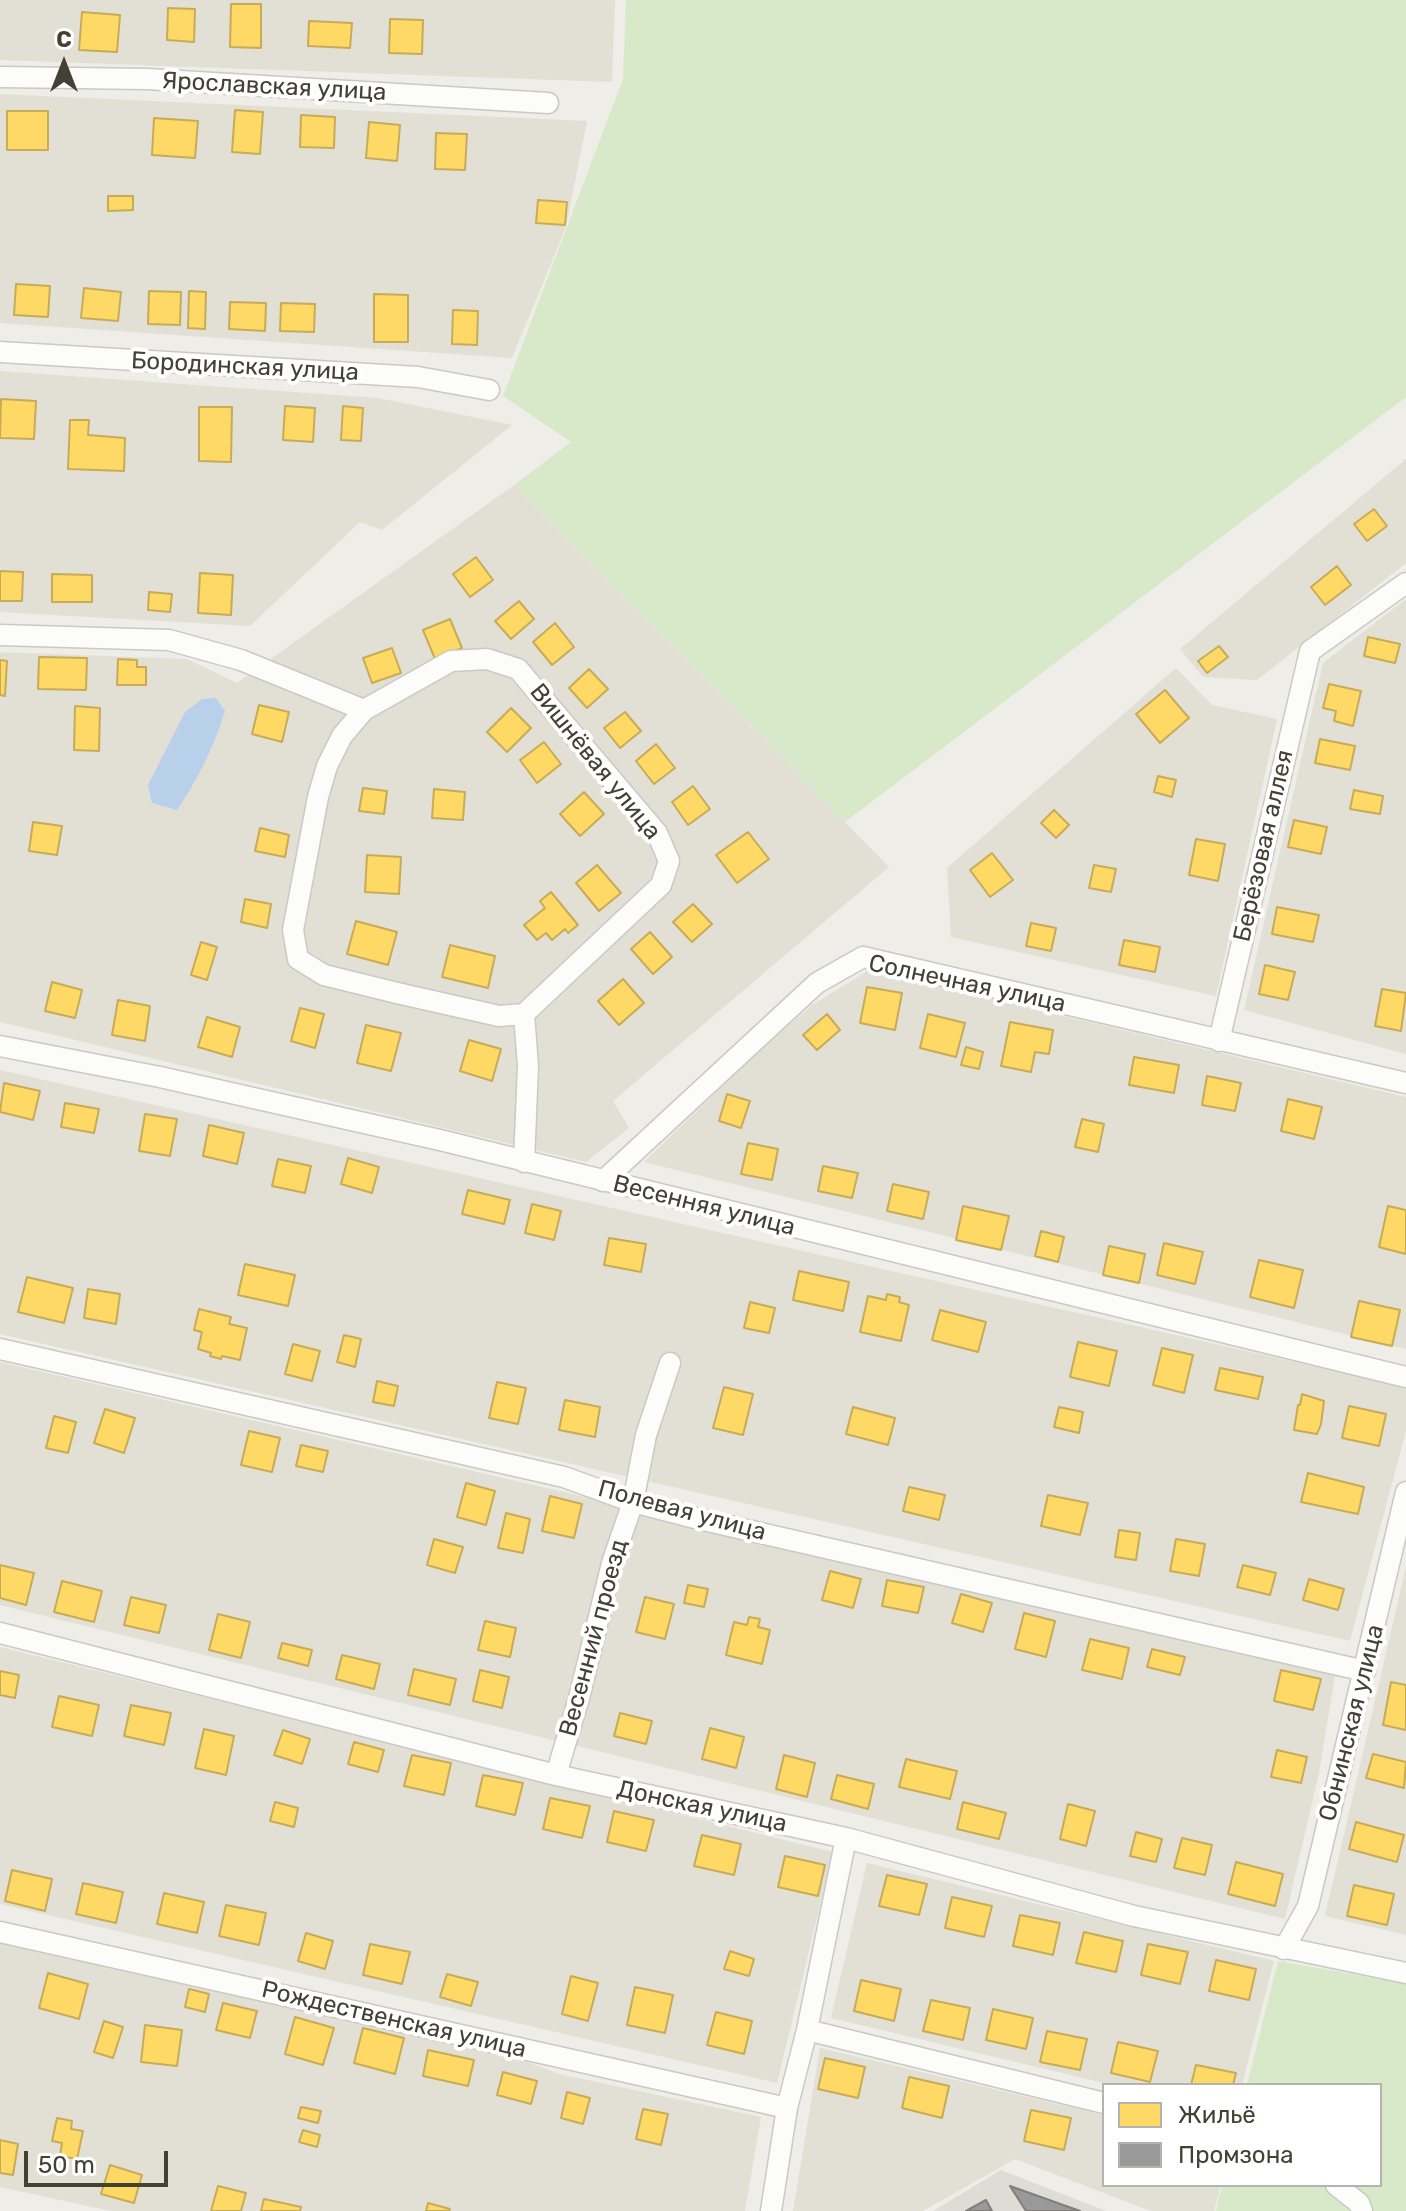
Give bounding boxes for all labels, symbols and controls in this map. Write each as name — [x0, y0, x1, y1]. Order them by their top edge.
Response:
north arrow — [24, 24, 104, 104]
text: С — [56, 26, 72, 53]
street label: Ярославская улица — [161, 67, 387, 107]
street label: Бородинская улица — [130, 347, 360, 387]
street label: Вишнёвая улица — [523, 678, 667, 846]
street label: Берёзовая аллея — [1228, 747, 1300, 945]
street label: Солнечная улица — [866, 949, 1068, 1019]
street label: Весенняя улица — [610, 1169, 798, 1243]
street label: Полевая улица — [595, 1475, 769, 1547]
street label: Весенний проезд — [554, 1536, 634, 1740]
street label: Обнинская улица — [1314, 1622, 1390, 1824]
street label: Донская улица — [615, 1775, 789, 1839]
street label: Рождественская улица — [259, 1976, 529, 2064]
legend — [1102, 2083, 1382, 2187]
text: Жильё — [1178, 2101, 1256, 2129]
scale bar — [28, 2135, 172, 2185]
text: Промзона — [1178, 2141, 1294, 2169]
text: 50 m — [38, 2151, 95, 2179]

